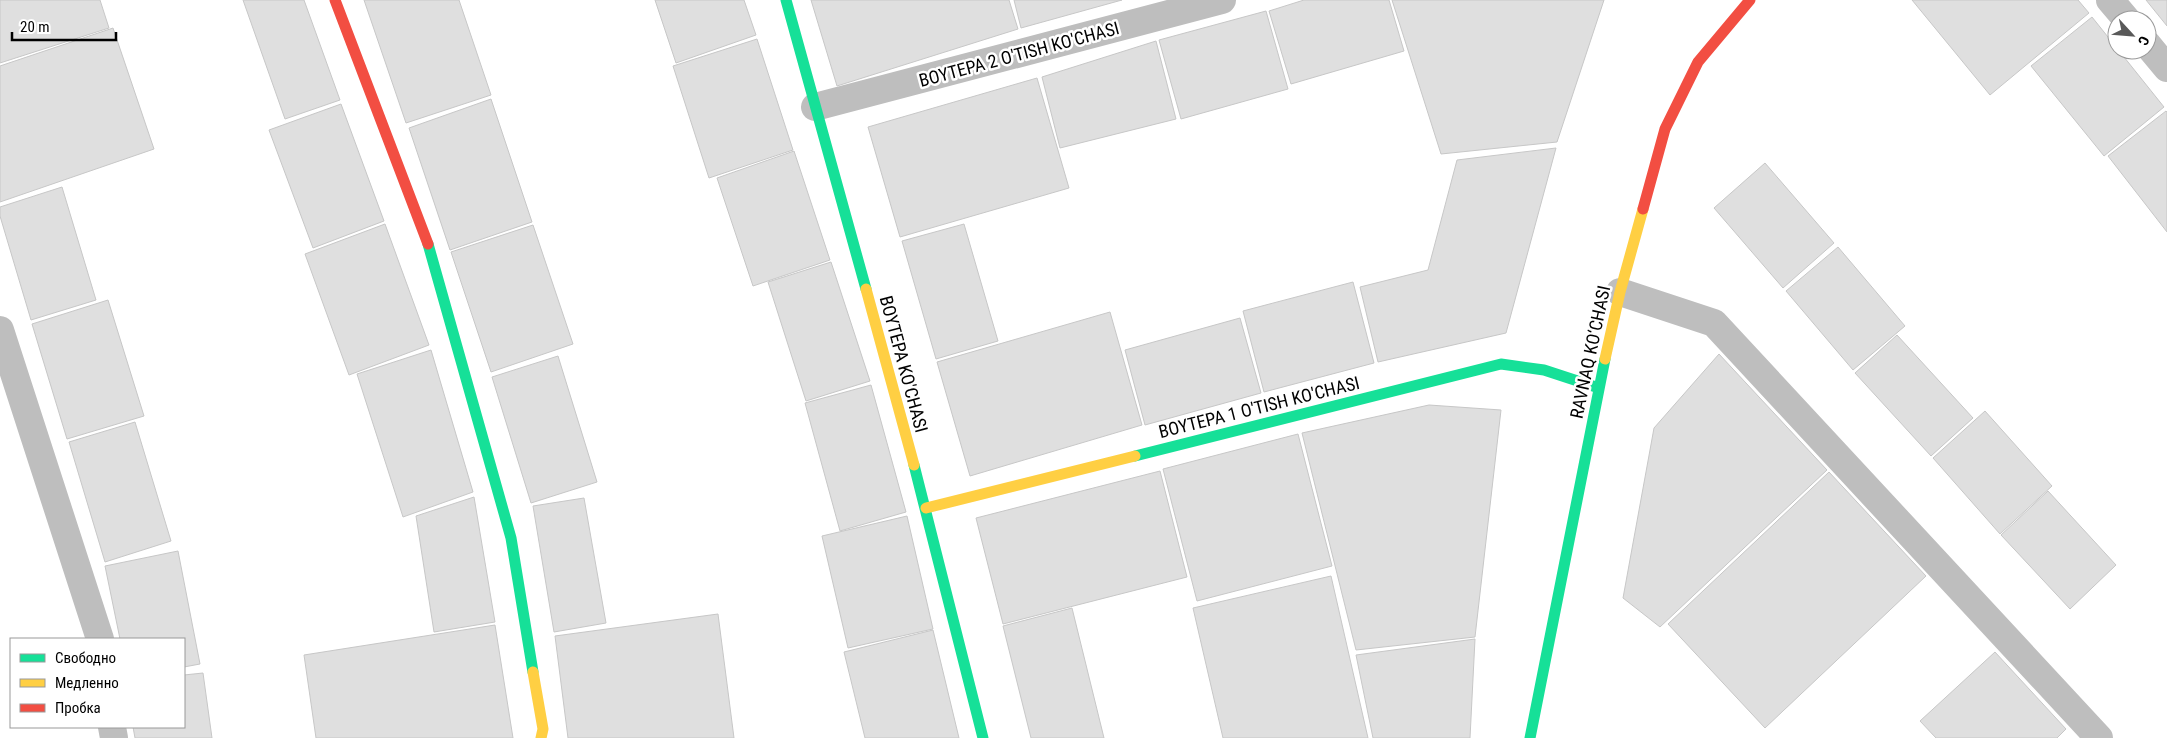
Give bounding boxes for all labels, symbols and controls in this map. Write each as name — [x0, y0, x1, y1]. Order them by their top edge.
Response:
scale bar — [12, 10, 116, 42]
north arrow — [2107, 10, 2157, 60]
street label: BOYTEPA 2 O'TISH KO'CHASI — [917, 17, 1121, 91]
text: 20 m — [20, 18, 50, 36]
text: С — [2135, 34, 2153, 48]
street label: RAVNAQ KO‘CHASI — [1566, 284, 1614, 420]
street label: BOYTEPA KO'CHASI — [876, 293, 932, 435]
street label: BOYTEPA 1 O'TISH KO'CHASI — [1156, 372, 1362, 442]
legend — [10, 638, 185, 728]
text: Свободно — [55, 649, 116, 667]
text: Медленно — [55, 674, 119, 692]
text: Пробка — [55, 699, 101, 717]

